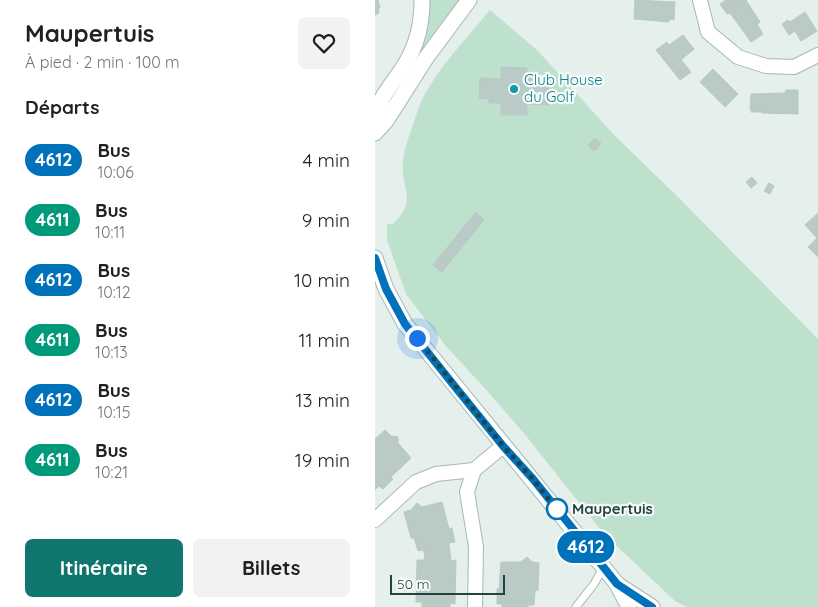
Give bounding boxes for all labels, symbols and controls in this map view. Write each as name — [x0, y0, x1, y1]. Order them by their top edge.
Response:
button: heart — [298, 17, 350, 69]
text: Maupertuis — [25, 18, 154, 48]
text: À pied · 2 min · 100 m — [25, 52, 180, 72]
place label: Club House du Golf — [524, 70, 603, 106]
marker: Club House du Golf — [508, 83, 520, 95]
text: Départs — [25, 95, 99, 119]
text: Bus — [97, 138, 130, 162]
text: 4612 — [35, 148, 72, 171]
text: 4 min — [302, 148, 350, 172]
text: 10:06 — [97, 162, 134, 182]
text: Bus — [95, 198, 128, 222]
text: 4611 — [35, 208, 70, 231]
text: 9 min — [302, 208, 350, 232]
text: 10:11 — [95, 222, 125, 242]
text: Bus — [97, 258, 130, 282]
text: 4612 — [35, 268, 72, 291]
text: 10 min — [294, 268, 350, 292]
text: 10:12 — [97, 282, 131, 302]
text: Bus — [95, 318, 128, 342]
your location — [405, 326, 430, 351]
text: 4611 — [35, 328, 70, 351]
text: 11 min — [298, 328, 350, 352]
text: 10:13 — [95, 342, 128, 362]
text: Bus — [97, 378, 130, 402]
text: 4612 — [35, 388, 72, 411]
text: 13 min — [295, 388, 350, 412]
text: 10:15 — [97, 402, 131, 422]
text: Bus — [95, 438, 128, 462]
text: 4611 — [35, 448, 70, 471]
text: 19 min — [295, 448, 350, 472]
text: 10:21 — [95, 462, 128, 482]
marker: Maupertuis — [546, 498, 568, 520]
place label: Maupertuis — [572, 499, 653, 518]
line badge: 4612 — [551, 531, 621, 563]
text: 4612 — [567, 535, 605, 558]
button: Itinéraire — [25, 539, 183, 597]
button: Billets — [193, 539, 350, 597]
scale bar — [390, 572, 505, 595]
text: 50 m — [397, 575, 430, 593]

